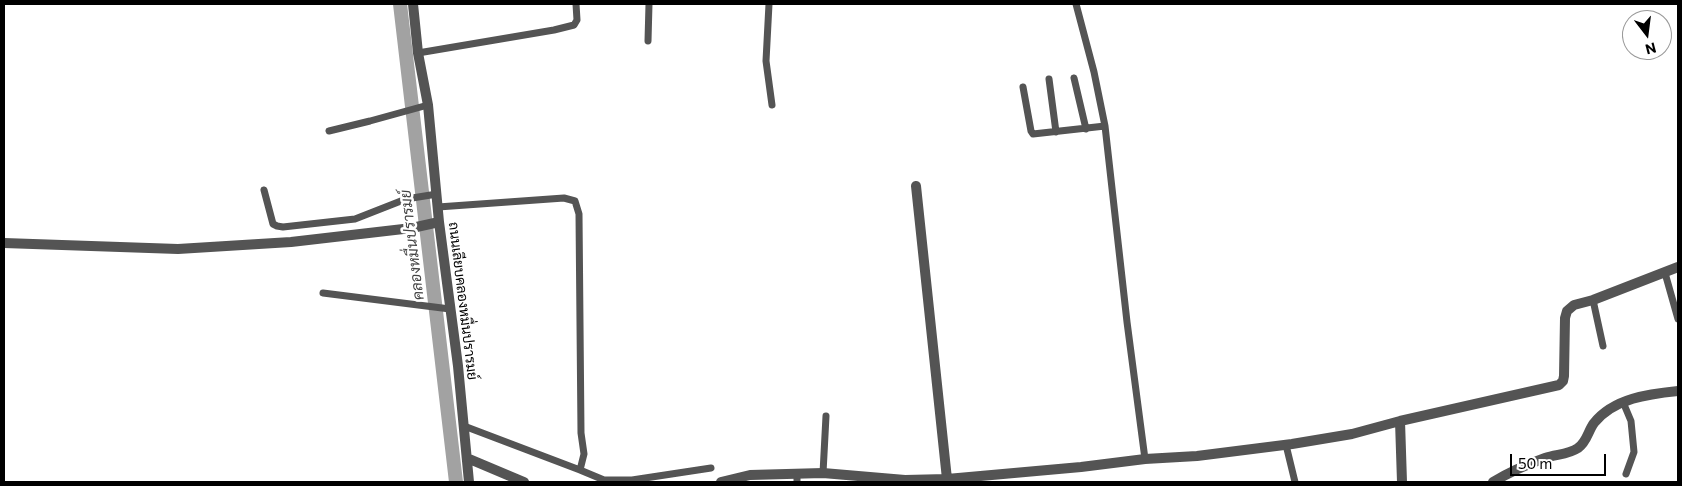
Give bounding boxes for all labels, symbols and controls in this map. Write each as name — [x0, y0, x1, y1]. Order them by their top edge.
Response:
north arrow — [1622, 10, 1672, 60]
text: N — [1643, 39, 1658, 59]
water label: คลองหมื่นปรารมย์ — [396, 189, 428, 301]
street label: ถนนเลียบคลองหมื่นปรารมย์ — [445, 221, 481, 381]
scale bar — [1512, 444, 1608, 476]
text: 50 m — [1518, 454, 1552, 472]

